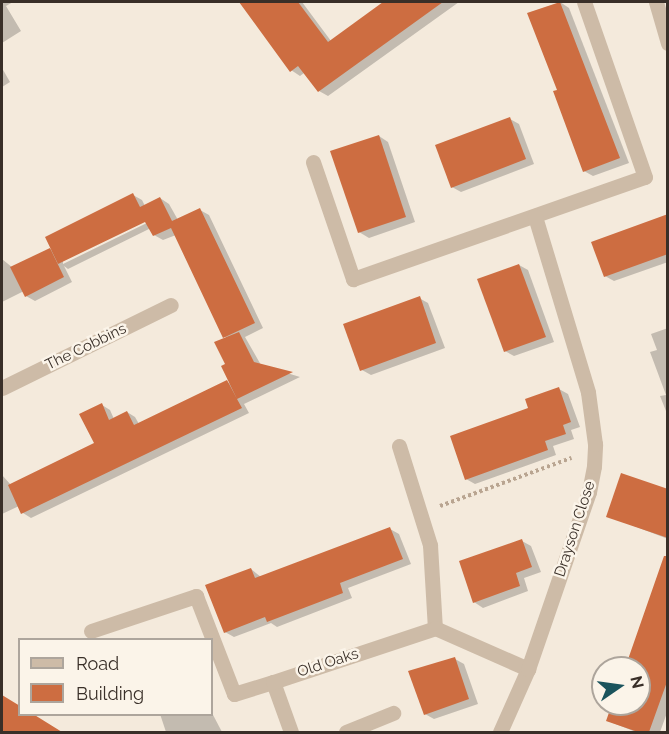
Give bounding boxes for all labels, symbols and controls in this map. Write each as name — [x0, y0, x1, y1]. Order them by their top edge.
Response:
street label: The Cobbins — [43, 320, 129, 374]
street label: Drayson Close — [551, 479, 599, 579]
legend — [18, 638, 213, 716]
street label: Old Oaks — [295, 645, 361, 681]
text: Road — [76, 653, 119, 674]
north arrow — [591, 656, 651, 716]
text: N — [626, 674, 648, 690]
text: Building — [76, 683, 144, 704]

